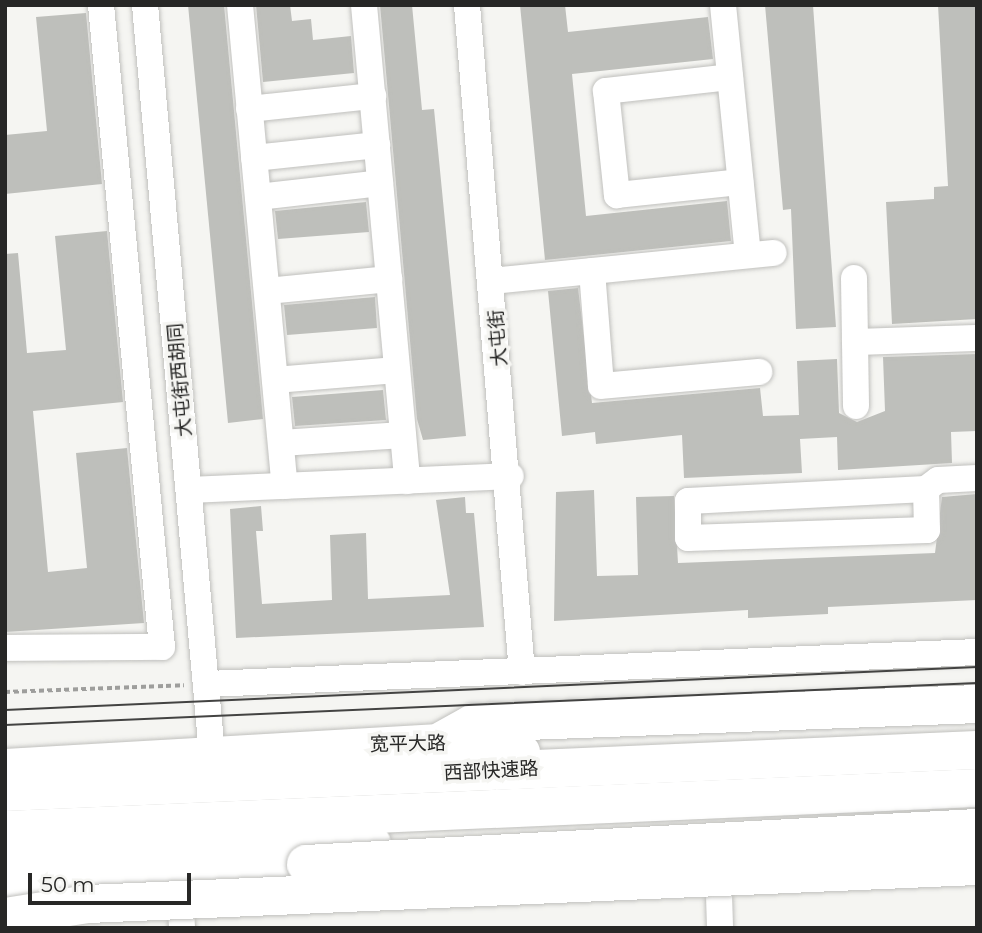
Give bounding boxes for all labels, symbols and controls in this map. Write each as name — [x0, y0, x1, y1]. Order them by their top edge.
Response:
street label: 大屯街 — [484, 309, 512, 367]
street label: 大屯街西胡同 — [164, 322, 196, 438]
street label: 宽平大路 — [370, 732, 446, 756]
street label: 西部快速路 — [443, 757, 539, 785]
scale bar — [32, 860, 194, 904]
text: 50 m — [41, 872, 95, 897]

